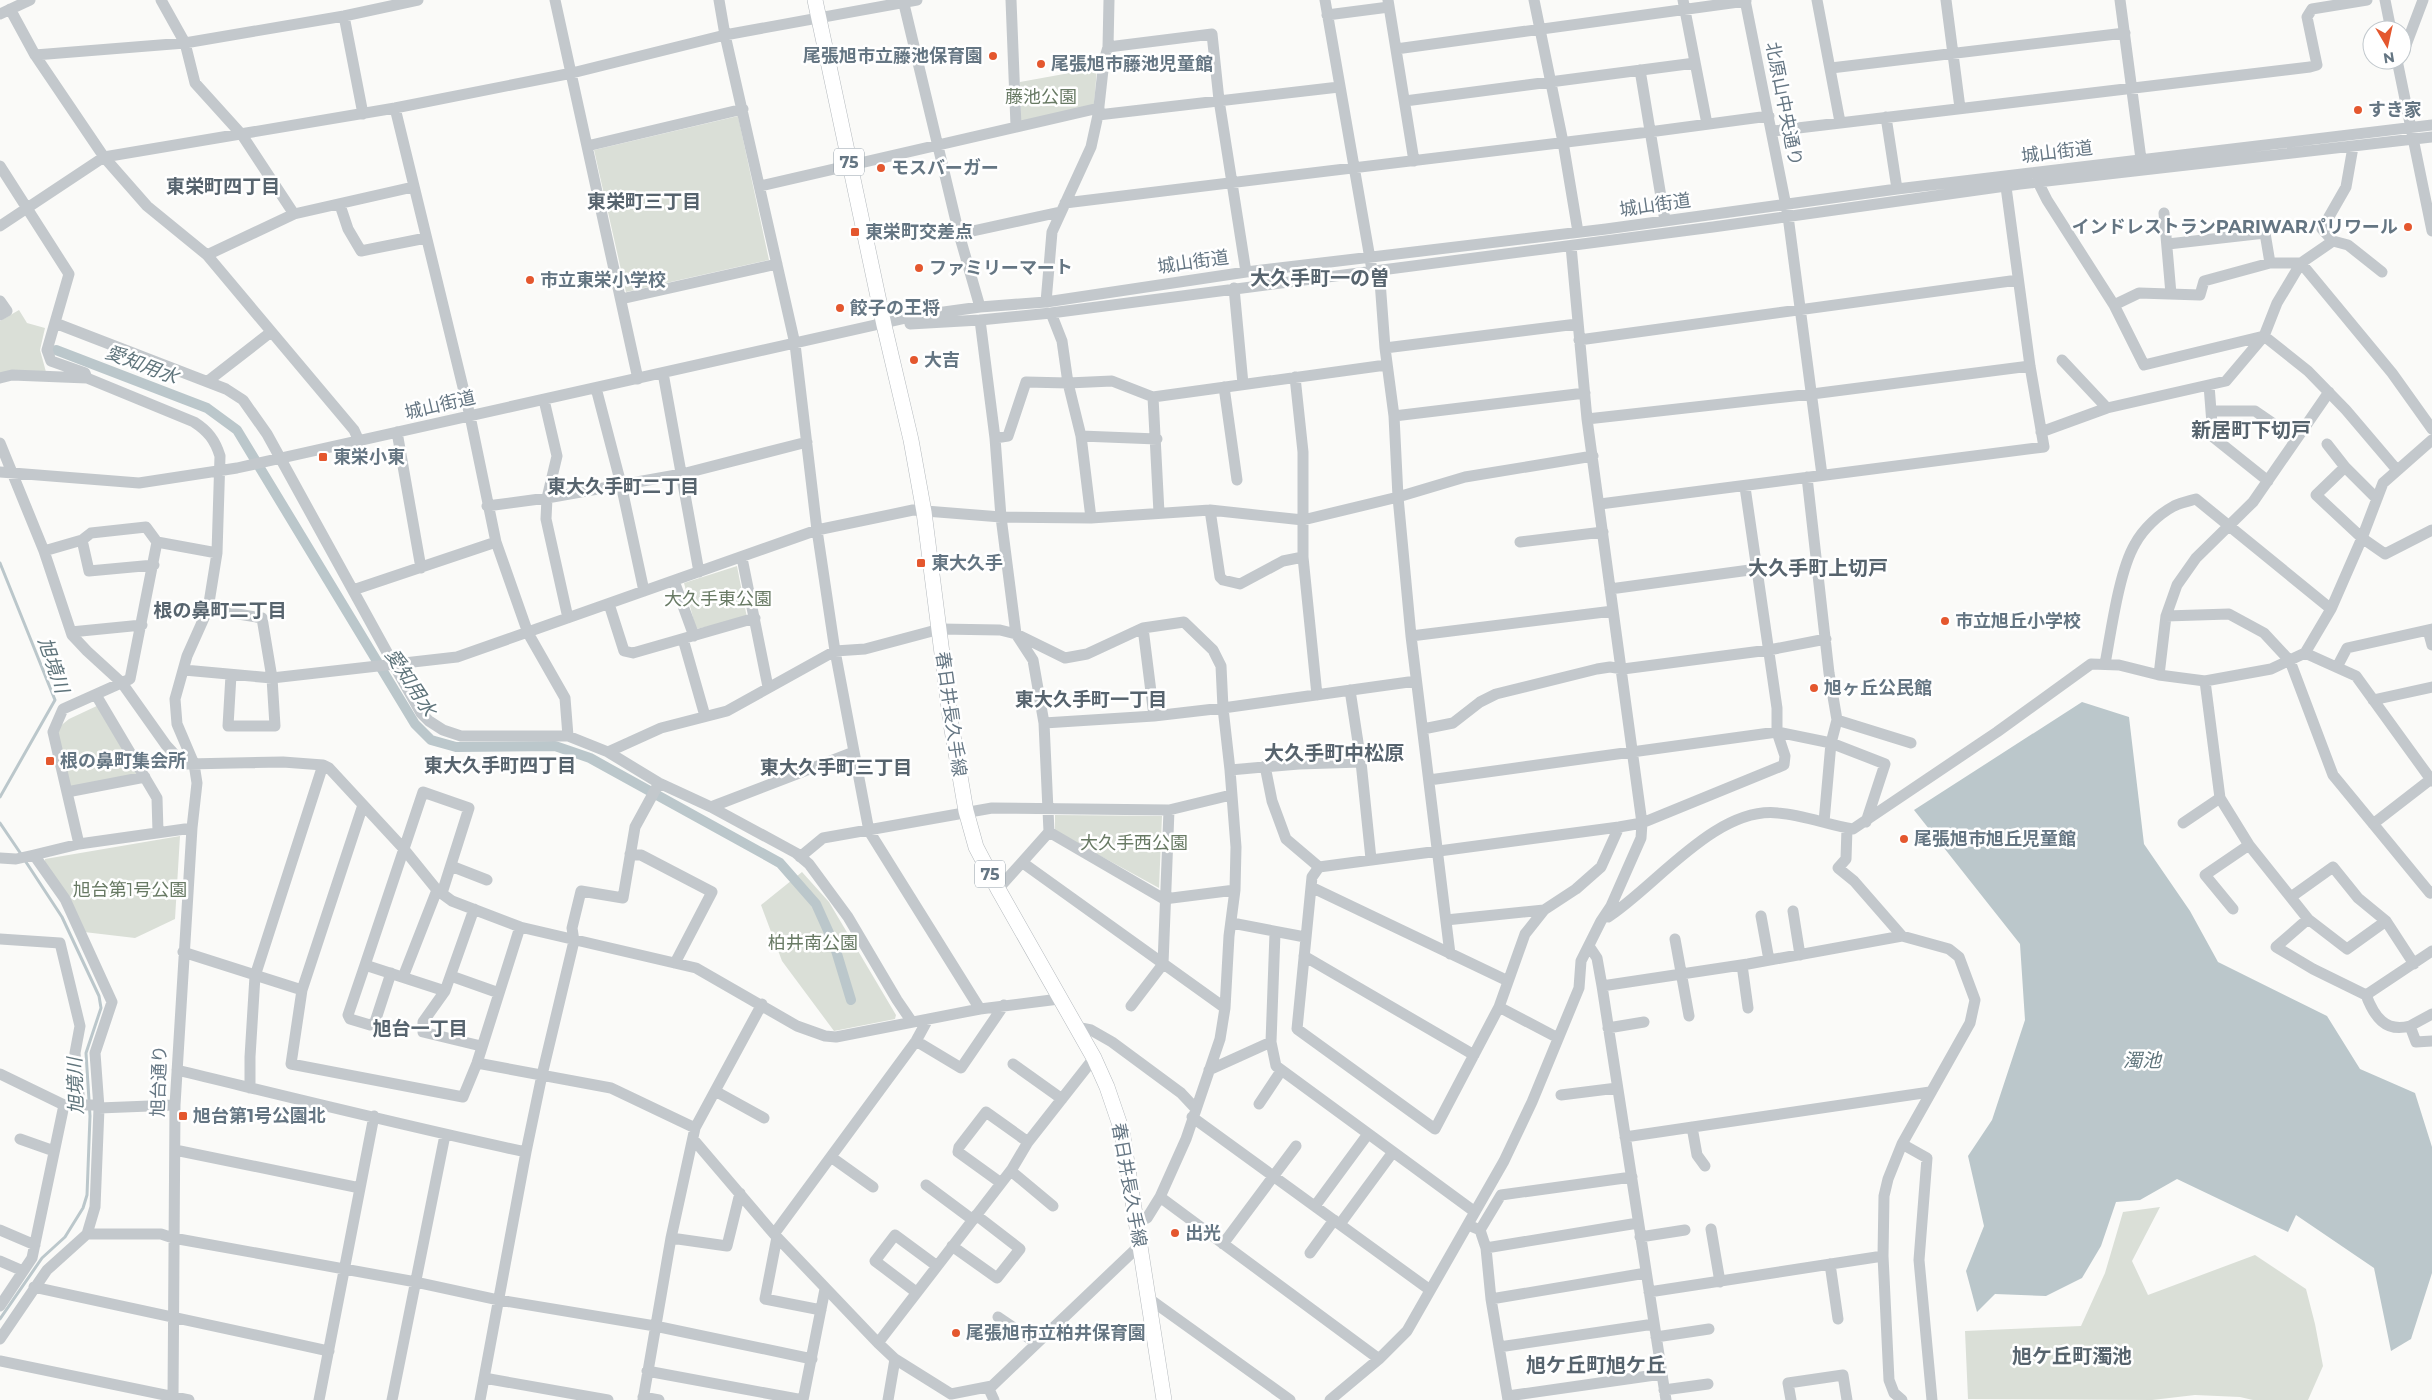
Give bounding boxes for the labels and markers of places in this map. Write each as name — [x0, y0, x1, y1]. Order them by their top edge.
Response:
place label: 尾張旭市立藤池保育園 — [803, 45, 983, 67]
marker: 尾張旭市立藤池保育園 — [987, 50, 999, 62]
place label: 尾張旭市藤池児童館 — [1051, 53, 1213, 75]
marker: 尾張旭市藤池児童館 — [1035, 58, 1047, 70]
place label: すき家 — [2368, 99, 2422, 121]
marker: すき家 — [2352, 104, 2364, 116]
place label: モスバーガー — [891, 157, 999, 179]
marker: モスバーガー — [875, 162, 887, 174]
place label: インドレストランPARIWARパリワール — [2072, 216, 2398, 238]
place label: 東栄町交差点 — [865, 221, 973, 243]
marker: インドレストランPARIWARパリワール — [2402, 221, 2414, 233]
marker: 東栄町交差点 — [849, 226, 861, 238]
place label: ファミリーマート — [929, 257, 1073, 279]
marker: ファミリーマート — [913, 262, 925, 274]
place label: 市立東栄小学校 — [540, 269, 666, 291]
marker: 市立東栄小学校 — [524, 274, 536, 286]
place label: 餃子の王将 — [849, 297, 940, 319]
marker: 餃子の王将 — [834, 302, 846, 314]
place label: 大吉 — [924, 349, 960, 371]
marker: 大吉 — [908, 354, 920, 366]
place label: 東栄小東 — [333, 446, 405, 468]
marker: 東栄小東 — [317, 451, 329, 463]
place label: 東大久手 — [931, 552, 1003, 574]
marker: 東大久手 — [915, 557, 927, 569]
place label: 市立旭丘小学校 — [1955, 610, 2081, 632]
marker: 市立旭丘小学校 — [1939, 615, 1951, 627]
place label: 旭ヶ丘公民館 — [1824, 677, 1932, 699]
marker: 旭ヶ丘公民館 — [1808, 682, 1820, 694]
place label: 根の鼻町集会所 — [60, 750, 186, 772]
marker: 根の鼻町集会所 — [44, 755, 56, 767]
place label: 尾張旭市旭丘児童館 — [1914, 828, 2076, 850]
marker: 尾張旭市旭丘児童館 — [1898, 833, 1910, 845]
place label: 旭台第1号公園北 — [193, 1105, 326, 1127]
marker: 旭台第1号公園北 — [177, 1110, 189, 1122]
place label: 出光 — [1185, 1222, 1221, 1244]
marker: 出光 — [1169, 1227, 1181, 1239]
place label: 尾張旭市立柏井保育園 — [966, 1322, 1146, 1344]
marker: 尾張旭市立柏井保育園 — [950, 1327, 962, 1339]

